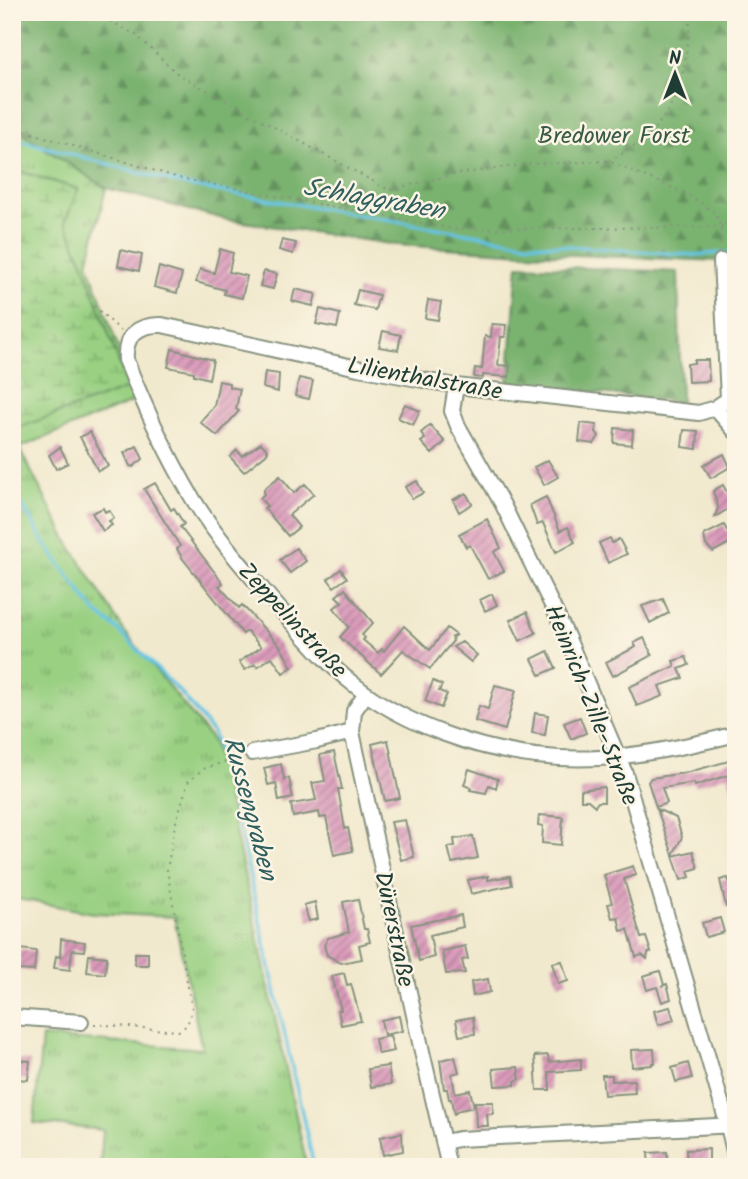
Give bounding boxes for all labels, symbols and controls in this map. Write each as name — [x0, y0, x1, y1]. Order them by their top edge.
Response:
north arrow — [640, 38, 710, 108]
text: N — [669, 44, 681, 74]
park label: Bredower Forst — [538, 117, 691, 156]
water label: Schlaggraben — [300, 167, 450, 233]
street label: Lilienthalstraße — [344, 347, 506, 412]
street label: Zeppelinstraße — [227, 554, 357, 688]
street label: Heinrich-Zille-Straße — [532, 599, 649, 812]
water label: Russengraben — [210, 732, 289, 887]
street label: Dürerstraße — [362, 868, 425, 991]

